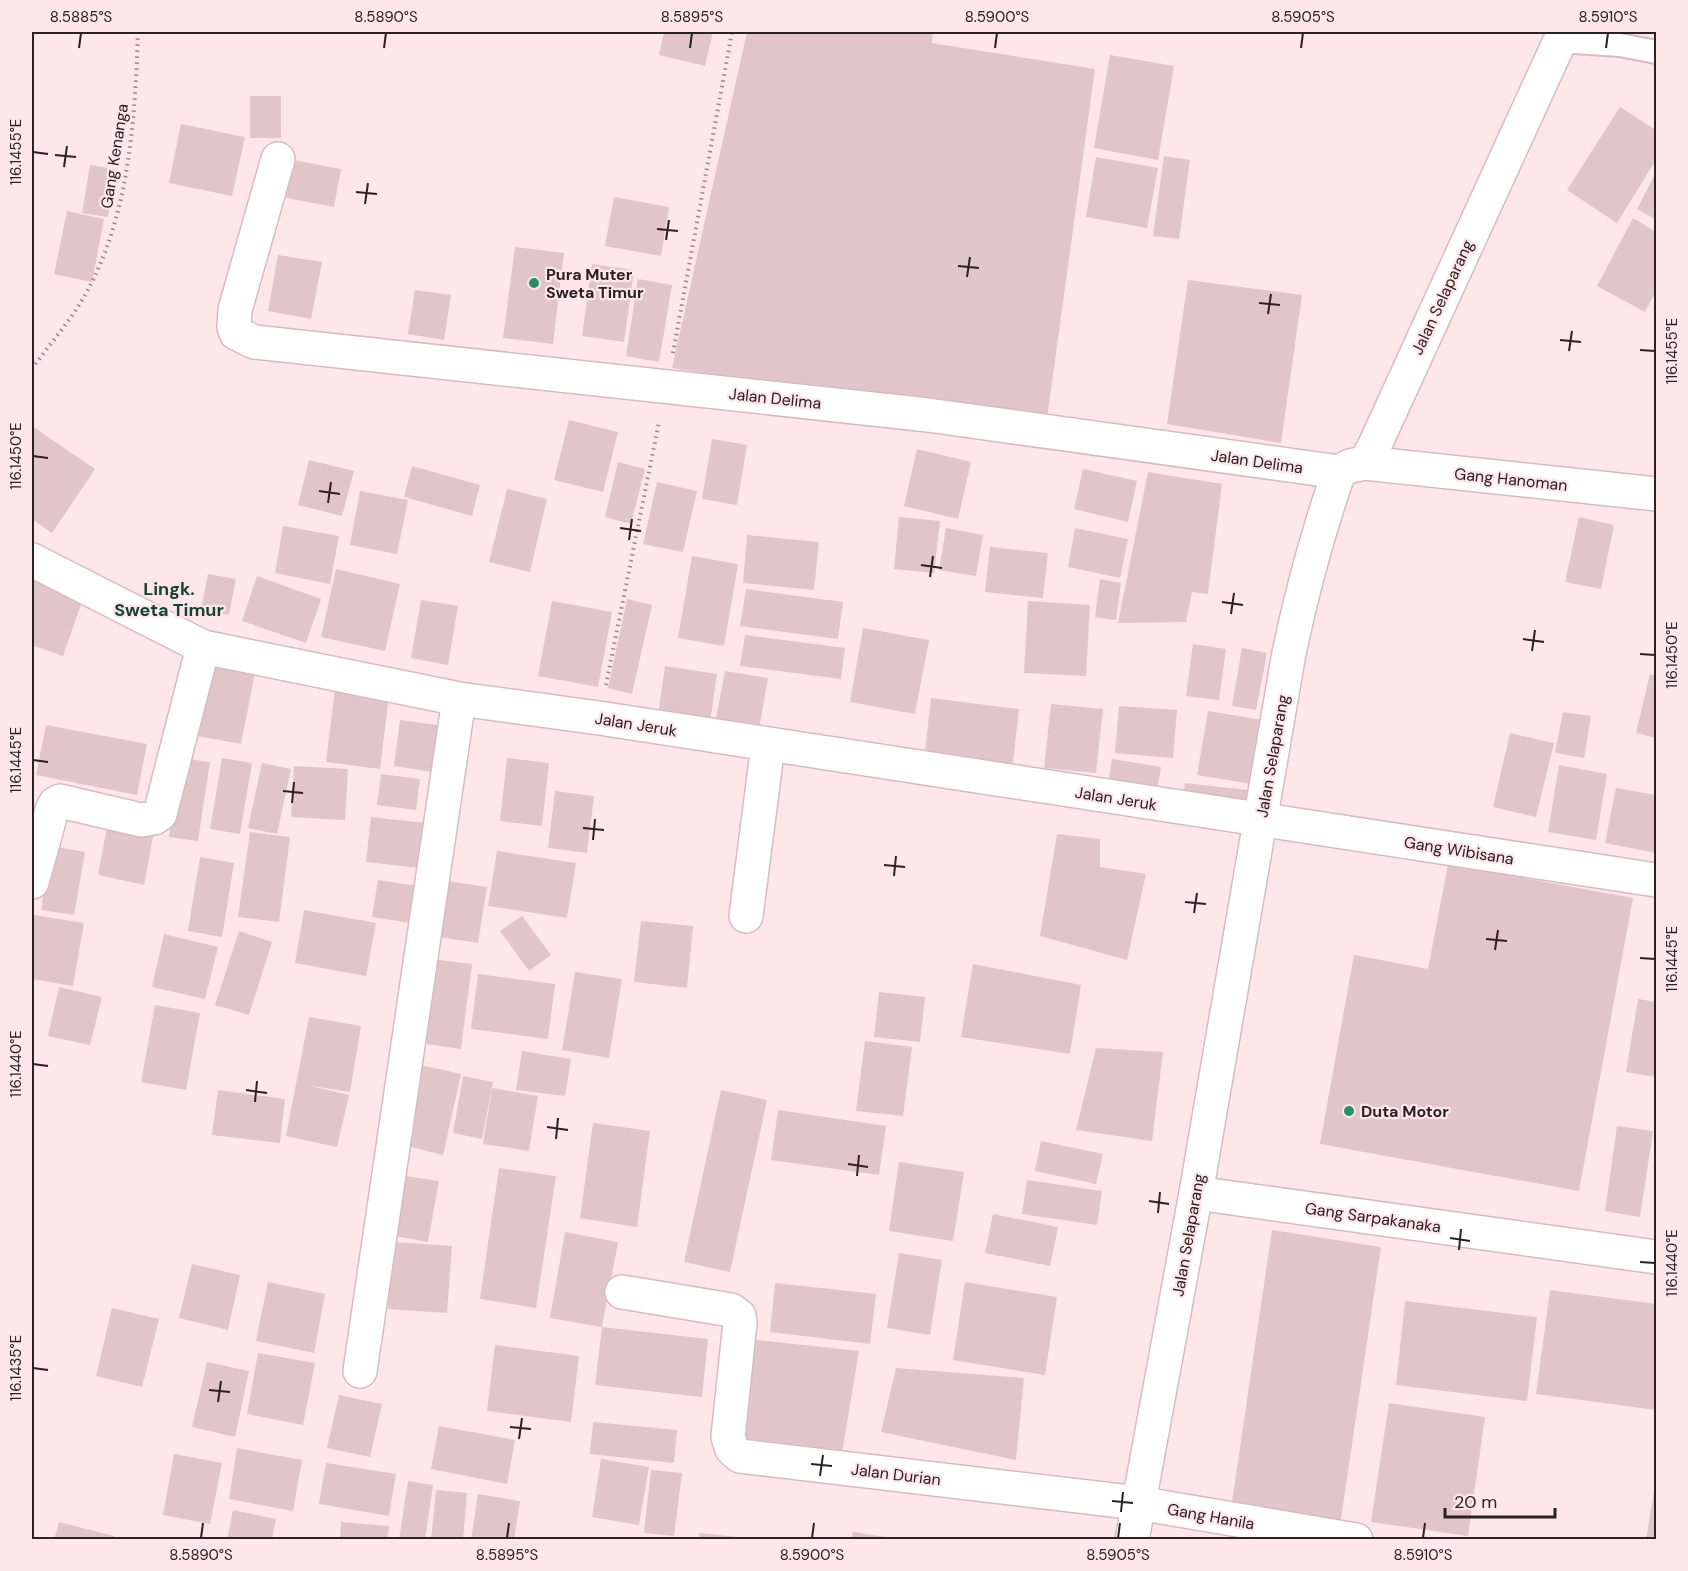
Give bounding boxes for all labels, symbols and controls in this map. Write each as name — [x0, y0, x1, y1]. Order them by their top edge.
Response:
text: 8.5885°S — [50, 7, 113, 27]
text: 8.5890°S — [354, 7, 418, 27]
text: 8.5895°S — [661, 7, 723, 27]
text: 8.5900°S — [965, 7, 1030, 27]
text: 8.5905°S — [1271, 7, 1335, 27]
text: 8.5910°S — [1579, 7, 1638, 27]
street label: Gang Kenanga — [96, 102, 133, 210]
text: 116.1455°E — [6, 119, 26, 185]
street label: Jalan Selaparang — [1407, 236, 1478, 358]
place label: Pura Muter Sweta Timur — [546, 264, 644, 303]
marker: Pura Muter Sweta Timur — [527, 276, 541, 290]
text: 116.1455°E — [1662, 318, 1682, 384]
street label: Jalan Delima — [728, 383, 822, 414]
text: 116.1450°E — [6, 422, 26, 490]
street label: Jalan Delima — [1209, 445, 1304, 478]
street label: Gang Hanoman — [1453, 463, 1569, 496]
district label: Lingk. Sweta Timur — [114, 577, 224, 622]
text: 116.1450°E — [1662, 621, 1682, 689]
street label: Jalan Selaparang — [1251, 693, 1294, 819]
street label: Jalan Jeruk — [593, 708, 678, 741]
text: 116.1445°E — [6, 727, 26, 793]
street label: Jalan Jeruk — [1073, 782, 1158, 815]
street label: Gang Wibisana — [1402, 831, 1515, 870]
text: 116.1445°E — [1662, 926, 1682, 992]
text: 116.1440°E — [6, 1030, 26, 1098]
place label: Duta Motor — [1361, 1101, 1449, 1122]
marker: Duta Motor — [1342, 1104, 1356, 1118]
street label: Jalan Selaparang — [1167, 1172, 1210, 1298]
street label: Gang Sarpakanaka — [1304, 1198, 1442, 1237]
text: 116.1440°E — [1662, 1229, 1682, 1297]
text: 116.1435°E — [6, 1335, 26, 1401]
street label: Jalan Durian — [850, 1459, 942, 1490]
scale bar — [1445, 1481, 1554, 1519]
text: 20 m — [1454, 1490, 1497, 1514]
street label: Gang Hanila — [1166, 1499, 1256, 1534]
text: 8.5890°S — [169, 1545, 233, 1565]
text: 8.5895°S — [476, 1545, 538, 1565]
text: 8.5900°S — [780, 1545, 845, 1565]
text: 8.5905°S — [1086, 1545, 1150, 1565]
text: 8.5910°S — [1394, 1545, 1453, 1565]

